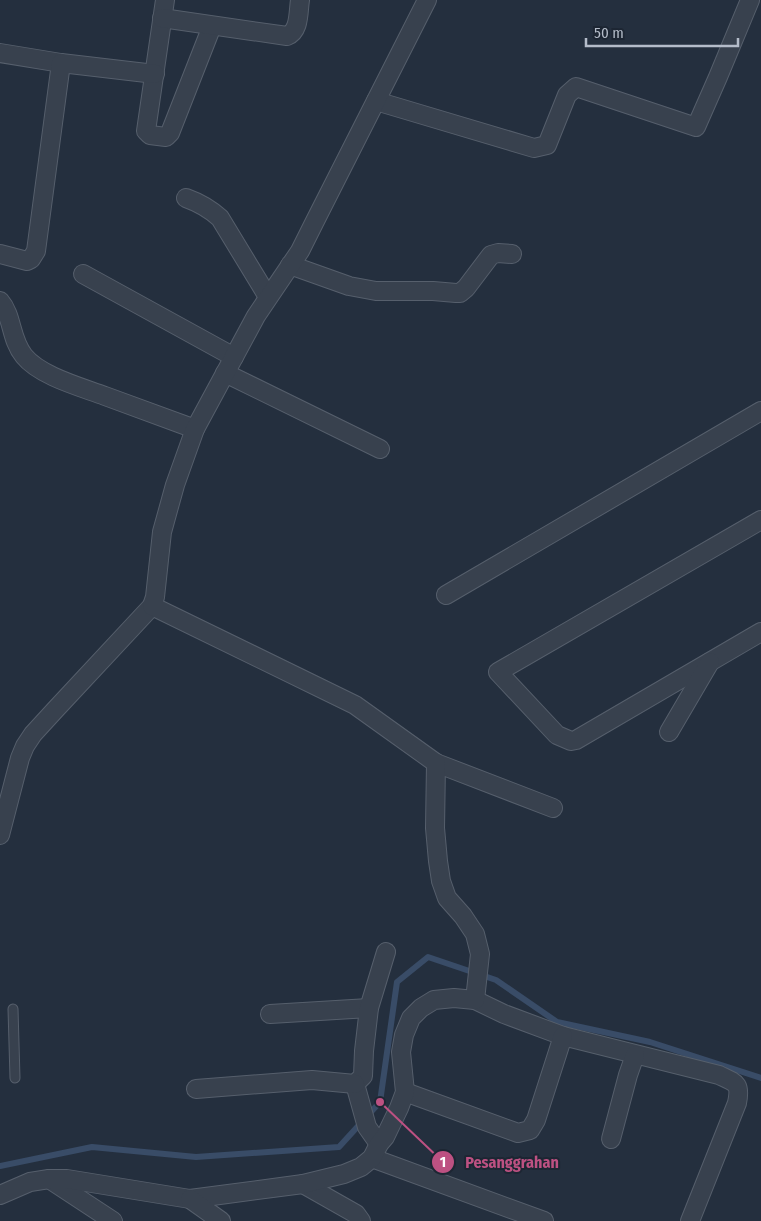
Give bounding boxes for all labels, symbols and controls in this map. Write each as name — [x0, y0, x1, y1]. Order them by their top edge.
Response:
scale bar — [586, 15, 738, 47]
text: 50 m — [594, 24, 624, 42]
callout: Pesanggrahan — [431, 1147, 569, 1178]
text: 1 — [440, 1153, 446, 1171]
text: Pesanggrahan — [465, 1153, 559, 1172]

